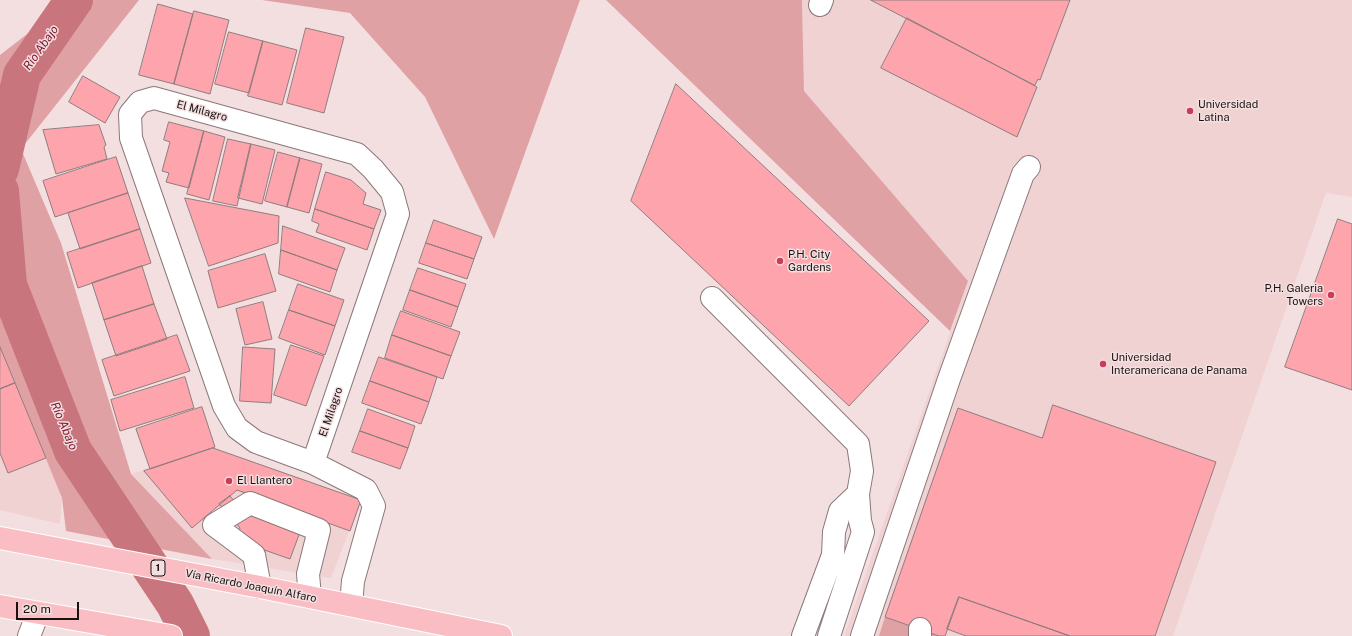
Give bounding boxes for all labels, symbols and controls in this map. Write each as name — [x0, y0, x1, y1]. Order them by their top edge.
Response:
water label: Río Abajo — [20, 23, 62, 73]
street label: El Milagro — [175, 98, 229, 124]
place label: Universidad Latina — [1198, 98, 1258, 124]
marker: Universidad Latina — [1185, 106, 1195, 116]
place label: P.H. City Gardens — [788, 248, 831, 274]
marker: P.H. City Gardens — [775, 256, 785, 266]
place label: P.H. Galeria Towers — [1265, 282, 1323, 308]
marker: P.H. Galeria Towers — [1326, 290, 1336, 300]
place label: Universidad Interamericana de Panama — [1111, 351, 1247, 377]
marker: Universidad Interamericana de Panama — [1098, 359, 1108, 369]
street label: El Milagro — [316, 385, 346, 439]
water label: Río Abajo — [47, 400, 81, 452]
place label: El Llantero — [237, 474, 292, 488]
marker: El Llantero — [224, 476, 234, 486]
road number: 1 — [151, 560, 165, 576]
street label: Vía Ricardo Joaquín Alfaro — [184, 567, 318, 605]
scale bar — [18, 594, 81, 620]
text: 20 m — [23, 602, 51, 616]

